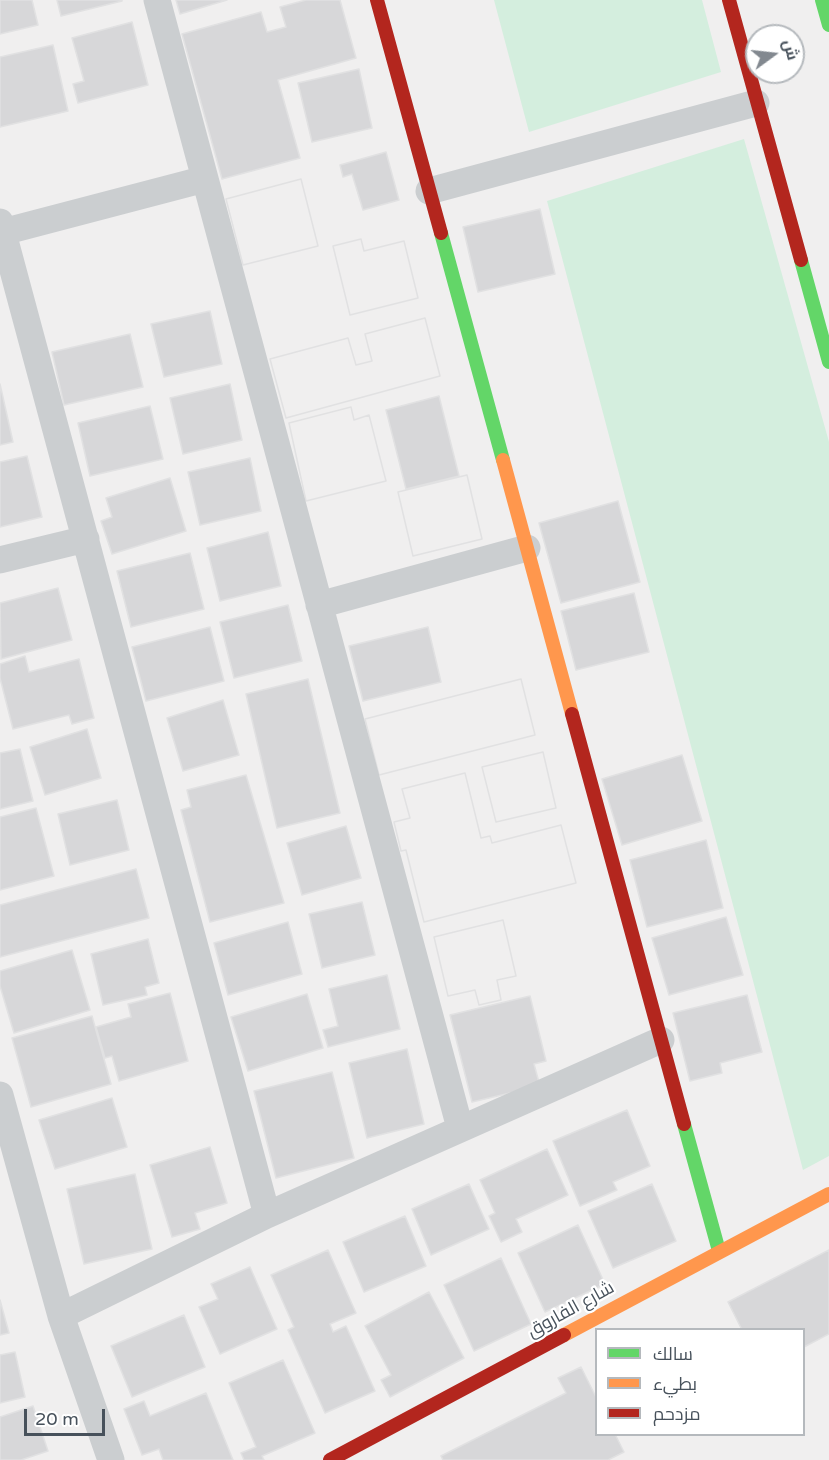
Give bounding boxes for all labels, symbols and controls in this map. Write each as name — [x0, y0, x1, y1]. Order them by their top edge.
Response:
north arrow — [745, 24, 805, 84]
text: ش — [778, 37, 803, 62]
street label: شارع الفاروق — [524, 1277, 618, 1343]
legend — [595, 1328, 805, 1436]
text: سالك — [653, 1343, 693, 1365]
text: بطيء — [653, 1373, 697, 1395]
scale bar — [27, 1397, 108, 1435]
text: مزدحم — [653, 1403, 701, 1425]
text: 20 m — [35, 1408, 79, 1430]

